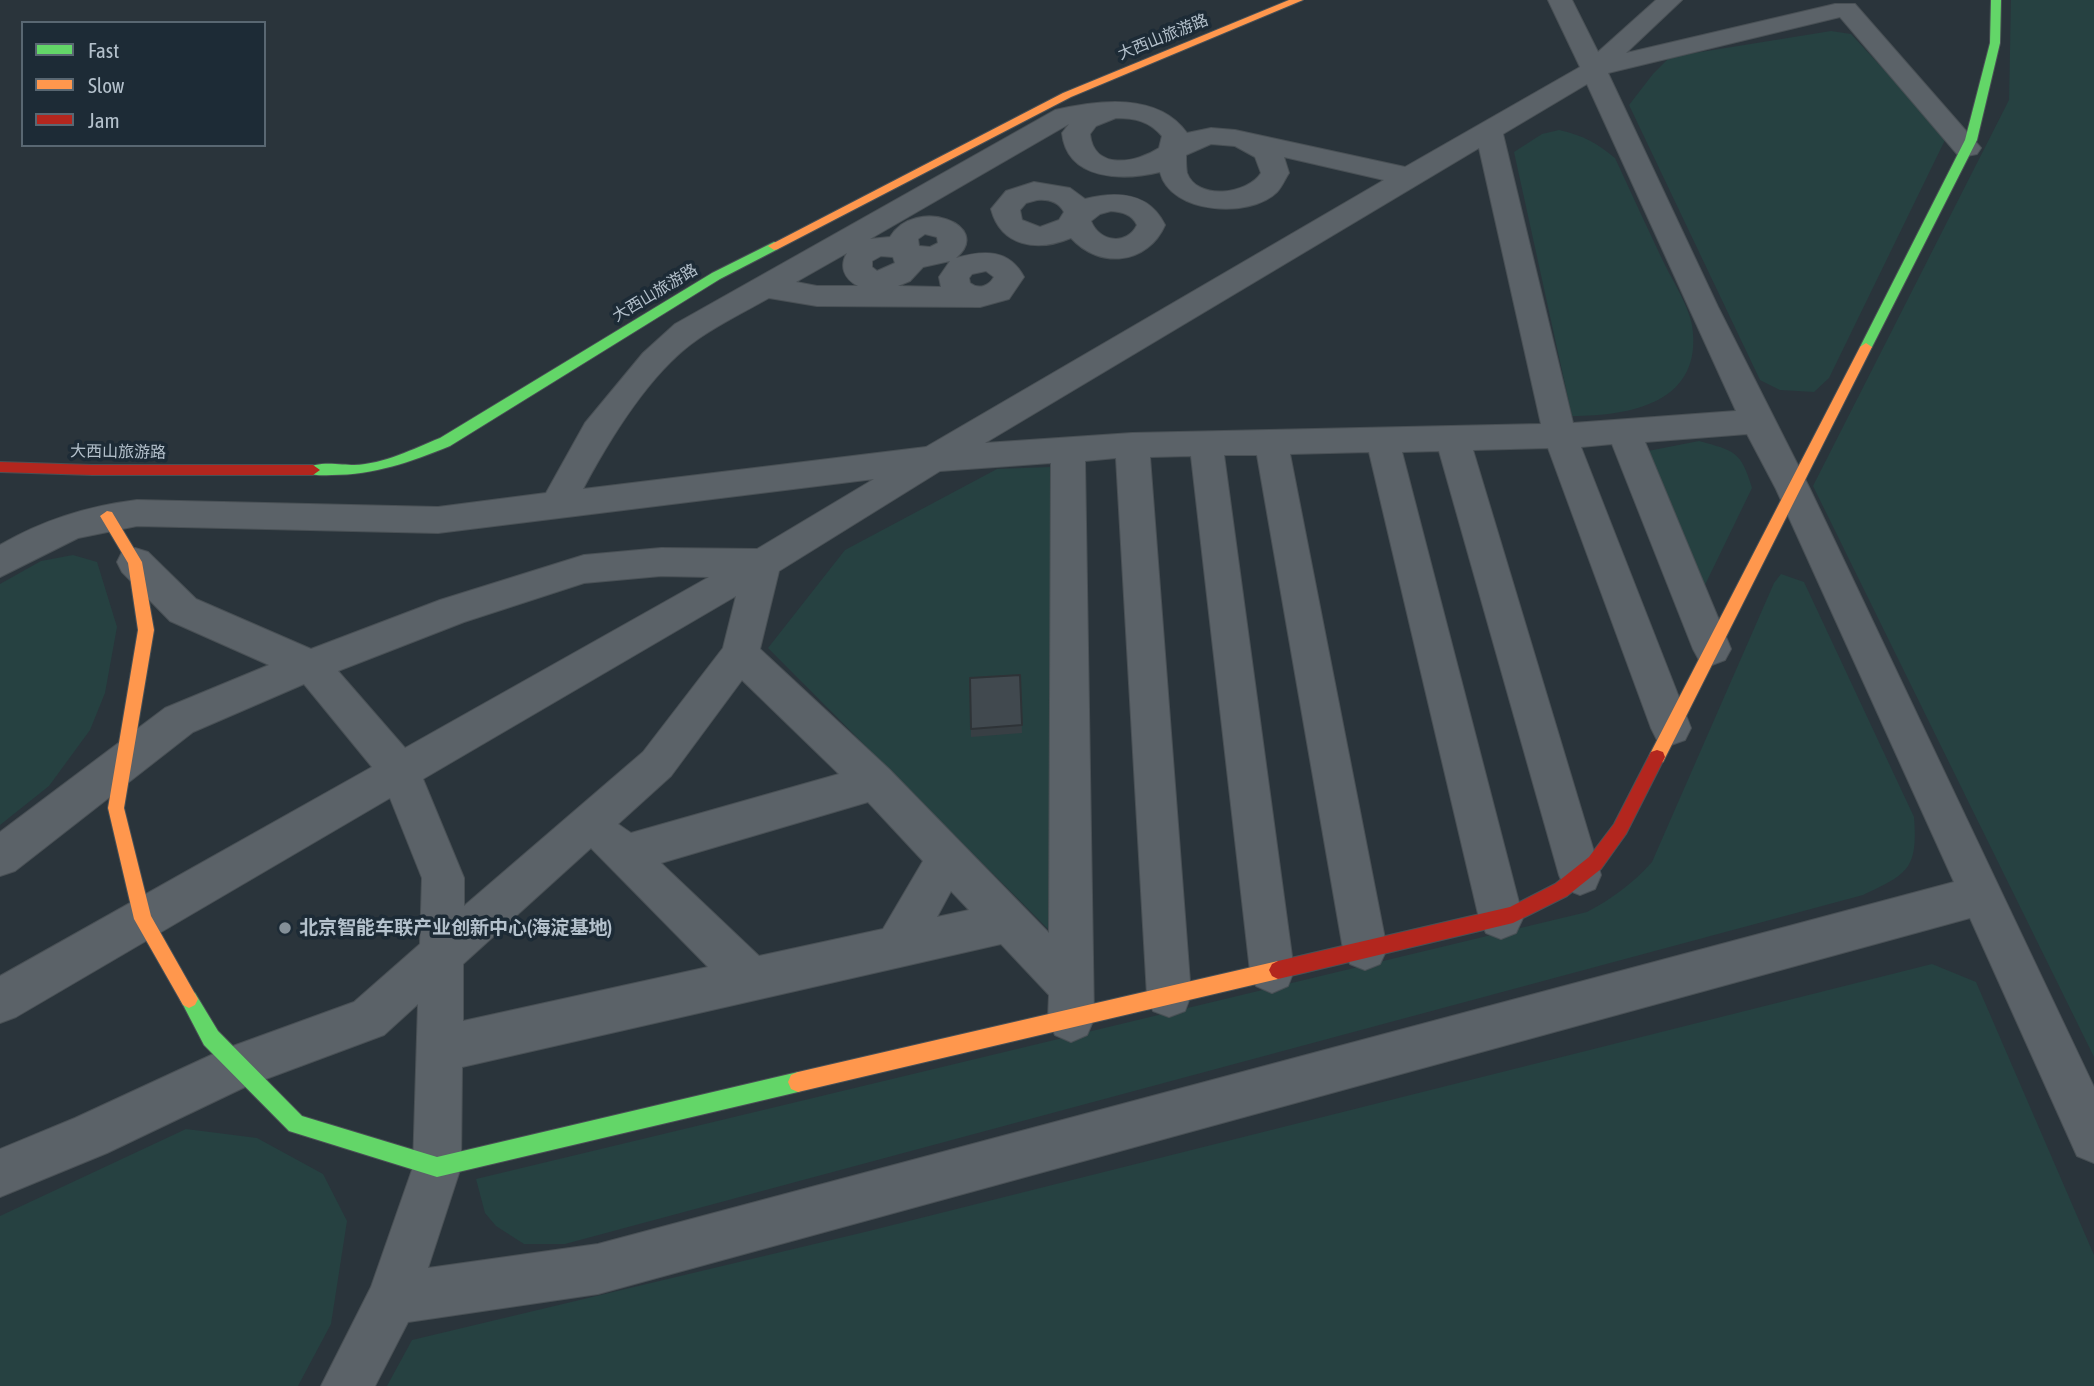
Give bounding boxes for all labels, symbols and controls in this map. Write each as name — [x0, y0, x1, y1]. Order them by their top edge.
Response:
street label: 大西山旅游路 — [1115, 10, 1211, 64]
legend — [21, 21, 266, 147]
text: Fast — [88, 38, 119, 62]
text: Slow — [88, 73, 124, 97]
text: Jam — [88, 108, 120, 132]
street label: 大西山旅游路 — [609, 260, 701, 326]
street label: 大西山旅游路 — [70, 442, 166, 462]
place label: 北京智能车联产业创新中心(海淀基地) — [299, 917, 612, 939]
marker: 北京智能车联产业创新中心(海淀基地) — [277, 920, 293, 936]

